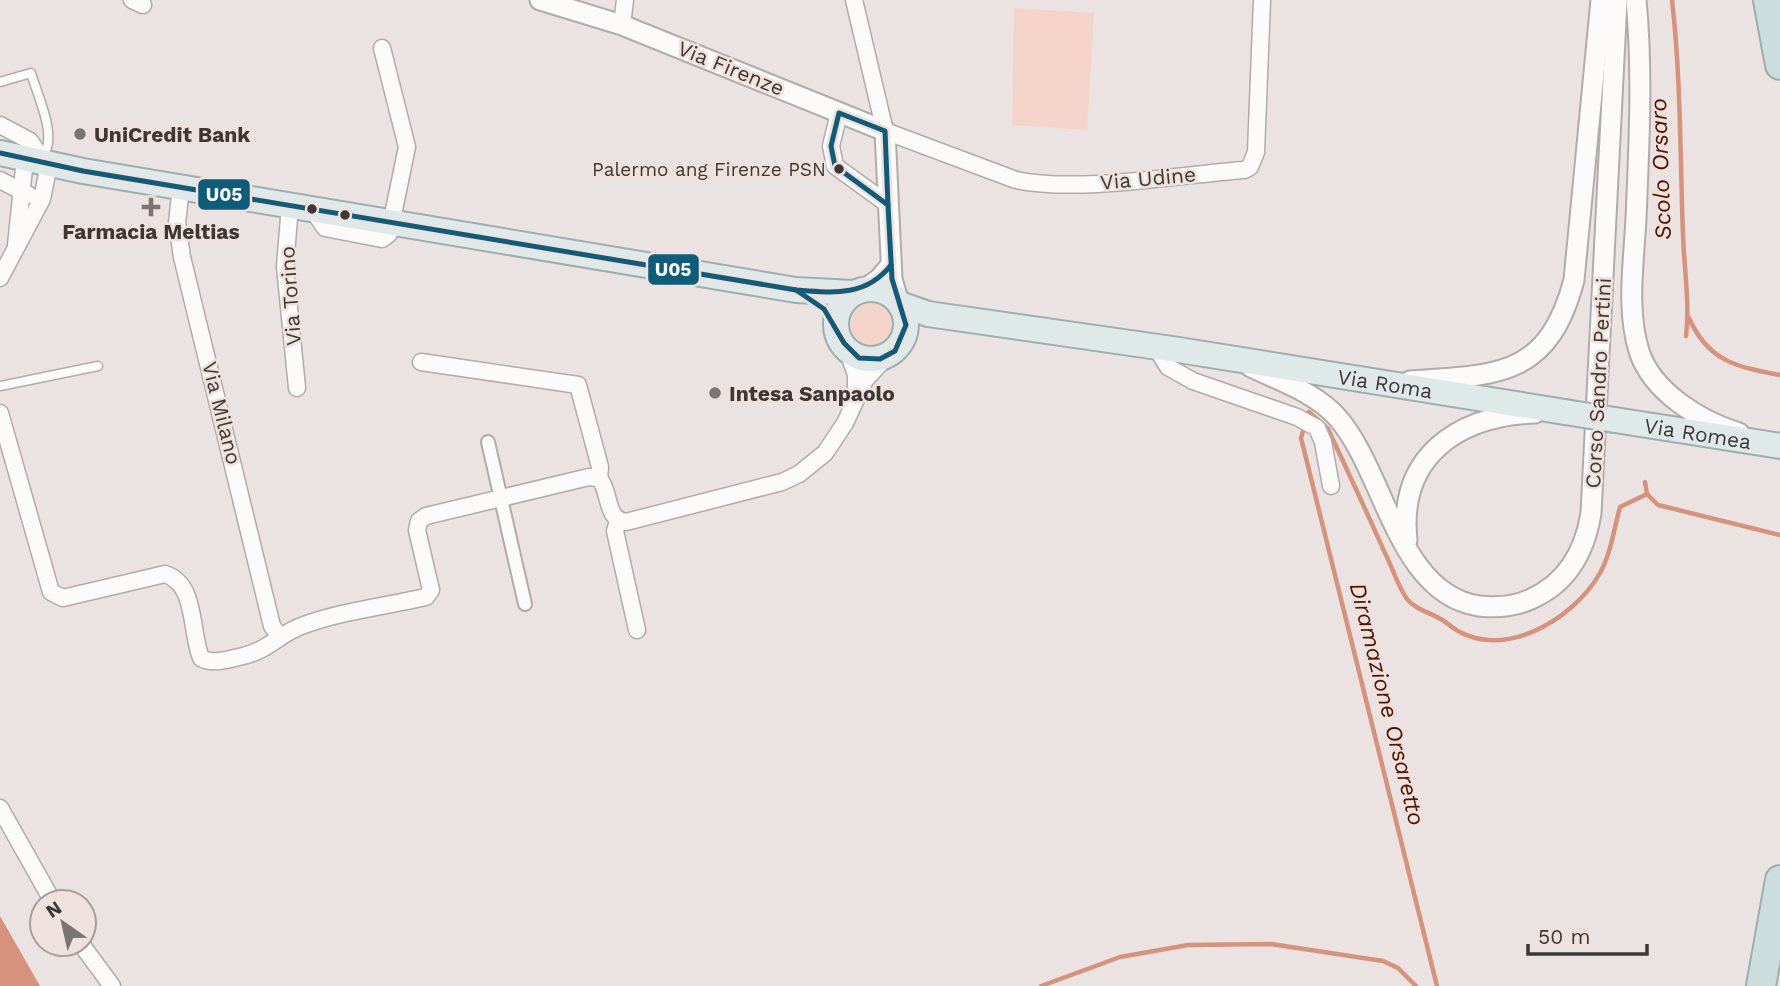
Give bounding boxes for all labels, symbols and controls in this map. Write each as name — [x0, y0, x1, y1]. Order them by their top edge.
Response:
street label: Via Firenze — [674, 35, 788, 101]
water label: Scolo Orsaro — [1645, 98, 1677, 240]
place label: UniCredit Bank — [94, 122, 251, 147]
marker: UniCredit Bank — [72, 126, 88, 142]
place label: Palermo ang Firenze PSN — [592, 158, 826, 181]
street label: Via Udine — [1099, 161, 1197, 195]
marker: Palermo ang Firenze PSN — [832, 162, 846, 176]
line badge: U05 — [197, 178, 251, 211]
text: U05 — [206, 183, 242, 206]
marker: Farmacia Meltias — [143, 199, 159, 215]
unlabelled marker — [305, 202, 319, 216]
unlabelled marker — [338, 208, 352, 222]
place label: Farmacia Meltias — [62, 219, 240, 244]
street label: Via Torino — [274, 245, 306, 347]
line badge: U05 — [647, 253, 700, 286]
text: U05 — [655, 258, 691, 281]
street label: Corso Sandro Pertini — [1580, 277, 1616, 489]
street label: Via Milano — [197, 359, 247, 467]
street label: Via Roma — [1336, 363, 1434, 403]
place label: Intesa Sanpaolo — [729, 381, 895, 406]
marker: Intesa Sanpaolo — [707, 385, 723, 401]
street label: Via Romea — [1643, 412, 1753, 454]
water label: Diramazione Orsaretto — [1344, 580, 1430, 828]
north arrow — [28, 888, 98, 958]
text: N — [42, 896, 66, 923]
scale bar — [1528, 912, 1647, 956]
text: 50 m — [1538, 924, 1590, 949]

